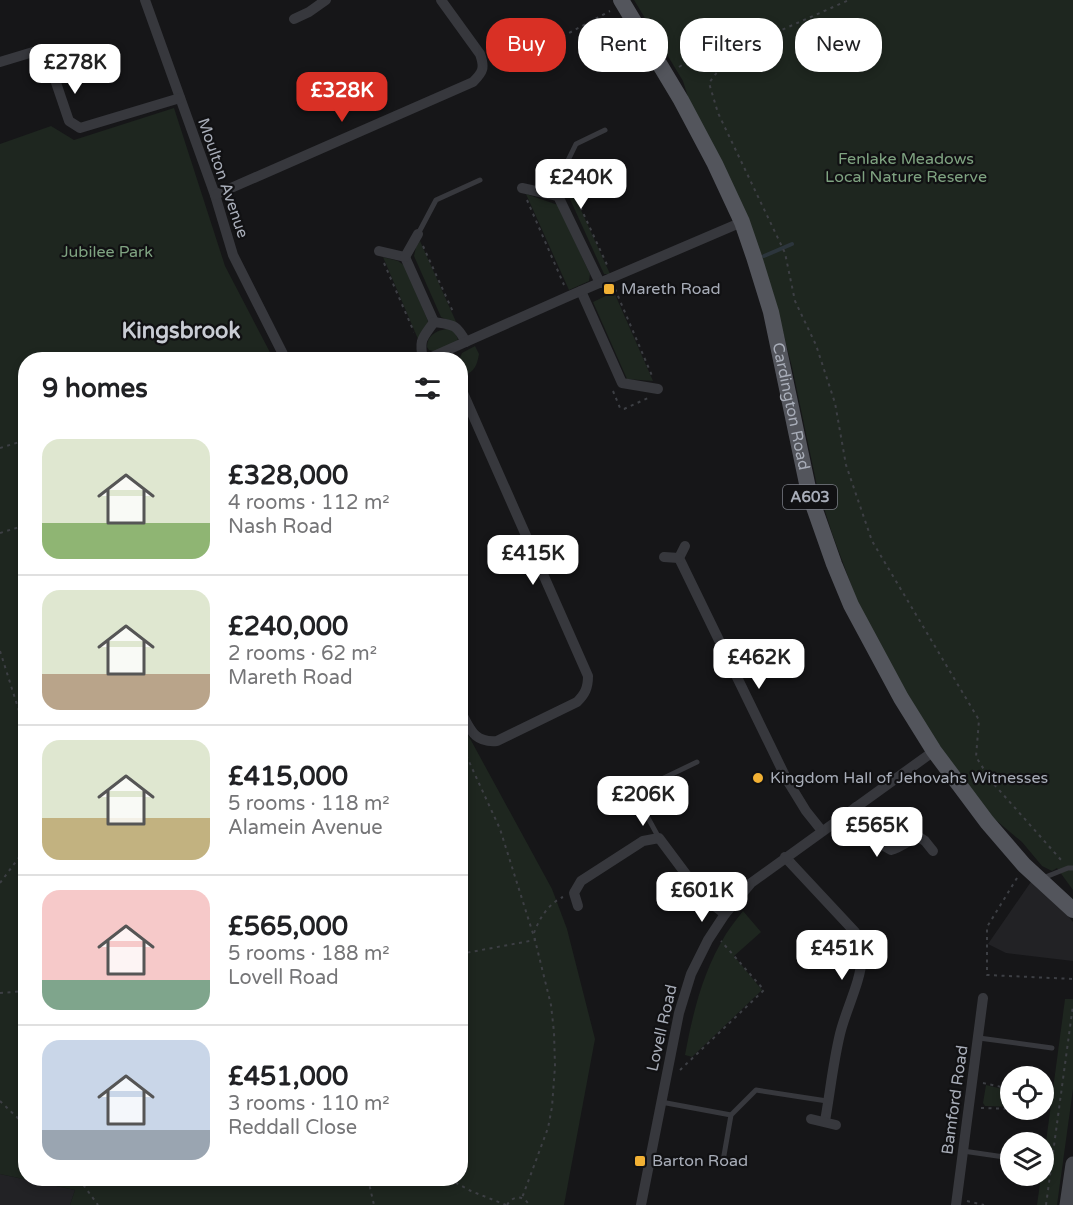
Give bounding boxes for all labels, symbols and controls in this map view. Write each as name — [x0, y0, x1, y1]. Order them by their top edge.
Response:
chip: Buy — [486, 18, 566, 72]
chip: Rent — [578, 18, 668, 72]
chip: Filters — [680, 18, 783, 72]
chip: New — [795, 18, 882, 72]
pin: £278K — [33, 44, 117, 95]
text: £278K — [43, 51, 107, 75]
pin: £328K — [300, 72, 384, 123]
text: £328K — [310, 79, 374, 103]
street label: Moulton Avenue — [193, 115, 253, 241]
park label: Fenlake Meadows Local Nature Reserve — [825, 149, 987, 187]
pin: £240K — [539, 159, 623, 210]
text: £240K — [549, 166, 613, 190]
park label: Jubilee Park — [61, 242, 153, 262]
place label: Mareth Road — [621, 279, 721, 299]
marker: Mareth Road — [602, 282, 616, 296]
district label: Kingsbrook — [122, 318, 240, 344]
street label: Cardington Road — [768, 341, 814, 472]
icon: filters — [411, 372, 444, 405]
text: 9 homes — [42, 373, 148, 404]
text: £328,000 — [228, 460, 348, 491]
icon: home — [90, 463, 162, 535]
road number: A603 — [783, 485, 837, 509]
text: 4 rooms · 112 m² — [228, 491, 390, 515]
text: Nash Road — [228, 515, 333, 539]
pin: £415K — [491, 535, 575, 586]
text: £415K — [501, 542, 565, 566]
text: £240,000 — [228, 611, 348, 642]
icon: home — [90, 614, 162, 686]
pin: £462K — [717, 639, 801, 690]
text: 2 rooms · 62 m² — [228, 642, 377, 666]
text: £462K — [727, 646, 791, 670]
text: Mareth Road — [228, 666, 353, 690]
text: £415,000 — [228, 761, 348, 792]
icon: home — [90, 764, 162, 836]
place label: Kingdom Hall of Jehovahs Witnesses — [770, 768, 1048, 788]
marker: Kingdom Hall of Jehovahs Witnesses — [751, 771, 765, 785]
pin: £206K — [601, 776, 685, 827]
text: £206K — [611, 783, 675, 807]
text: 5 rooms · 118 m² — [228, 792, 390, 816]
pin: £565K — [835, 807, 919, 858]
text: £565K — [845, 814, 909, 838]
text: Alamein Avenue — [228, 816, 383, 840]
pin: £601K — [660, 872, 744, 923]
text: £601K — [670, 879, 734, 903]
text: £565,000 — [228, 911, 348, 942]
icon: home — [90, 914, 162, 986]
pin: £451K — [800, 930, 884, 981]
text: £451K — [810, 937, 874, 961]
text: 5 rooms · 188 m² — [228, 942, 390, 966]
text: Lovell Road — [228, 966, 339, 990]
street label: Lovell Road — [642, 983, 682, 1073]
street label: Bamford Road — [937, 1044, 973, 1156]
text: £451,000 — [228, 1061, 348, 1092]
icon: home — [90, 1064, 162, 1136]
map controls — [1000, 1066, 1054, 1186]
button: locate — [1000, 1066, 1054, 1120]
text: 3 rooms · 110 m² — [228, 1092, 390, 1116]
text: Reddall Close — [228, 1116, 357, 1140]
button: layers — [1000, 1132, 1054, 1186]
place label: Barton Road — [652, 1151, 748, 1171]
marker: Barton Road — [633, 1154, 647, 1168]

